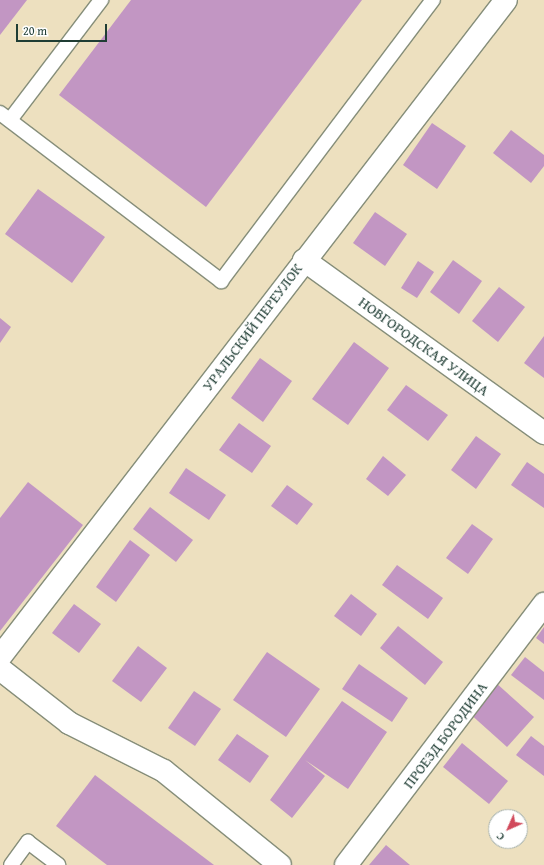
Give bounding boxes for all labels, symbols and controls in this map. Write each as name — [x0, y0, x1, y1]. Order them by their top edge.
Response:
scale bar — [18, 16, 109, 42]
text: 20 m — [23, 22, 47, 39]
street label: УРАЛЬСКИЙ ПЕРЕУЛОК — [198, 260, 306, 394]
street label: НОВГОРОДСКАЯ УЛИЦА — [355, 293, 493, 399]
street label: ПРОЕЗД БОРОДИНА — [399, 678, 491, 792]
north arrow — [488, 809, 528, 849]
text: С — [492, 829, 508, 845]

